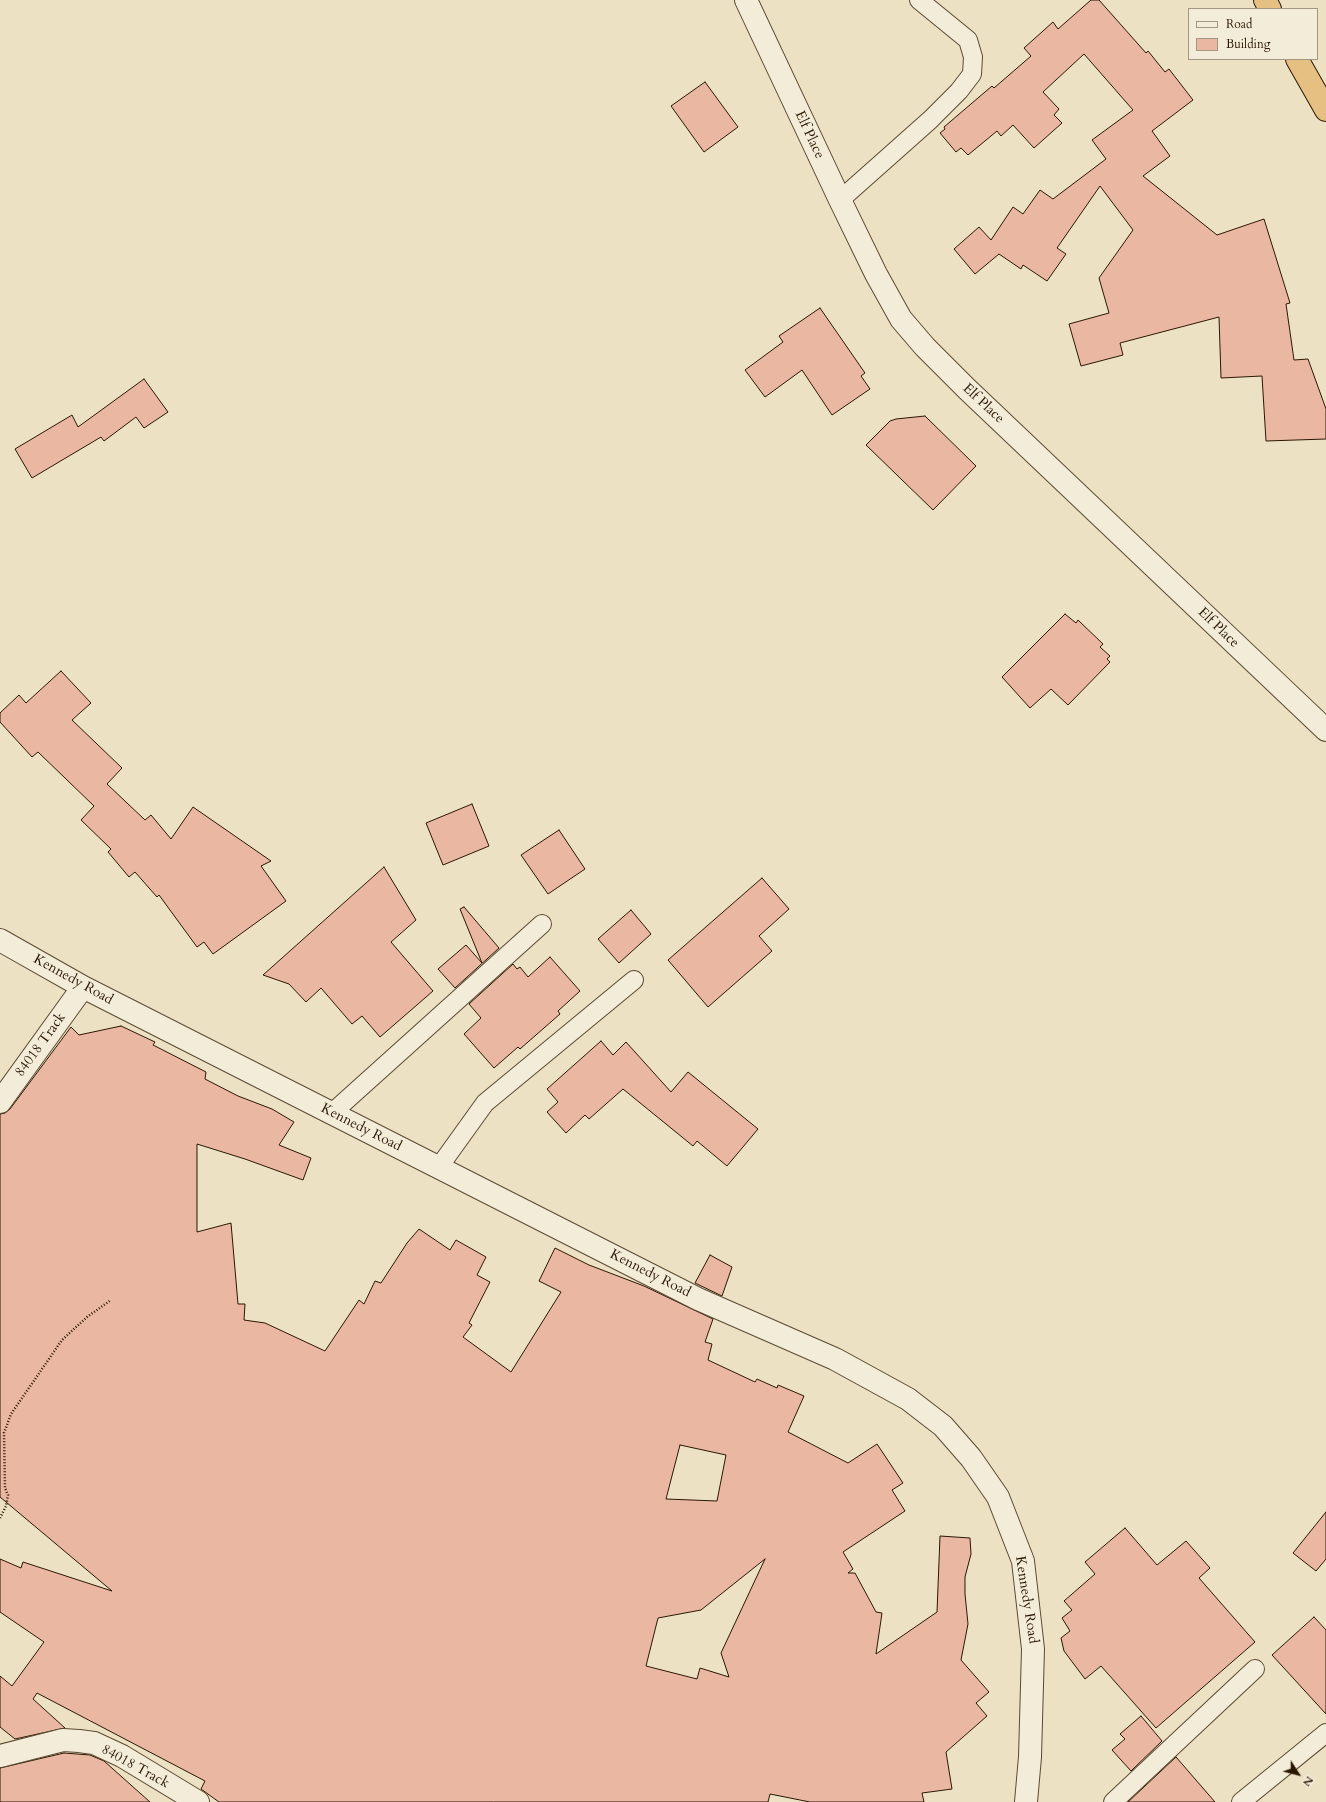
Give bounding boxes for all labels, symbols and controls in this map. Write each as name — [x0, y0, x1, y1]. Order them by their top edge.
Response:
legend — [1188, 8, 1318, 60]
text: Road — [1226, 16, 1252, 32]
text: Building — [1226, 36, 1270, 52]
street label: Elf Place — [791, 108, 827, 162]
street label: Elf Place — [959, 381, 1007, 427]
street label: Elf Place — [1194, 604, 1242, 652]
street label: Kennedy Road — [30, 951, 116, 1009]
street label: 84018 Track — [12, 1010, 70, 1080]
street label: Kennedy Road — [318, 1100, 404, 1156]
street label: Kennedy Road — [607, 1246, 693, 1302]
street label: Kennedy Road — [1011, 1555, 1041, 1645]
street label: 84018 Track — [98, 1741, 172, 1793]
north arrow — [1278, 1754, 1318, 1794]
text: N — [1299, 1773, 1317, 1790]

